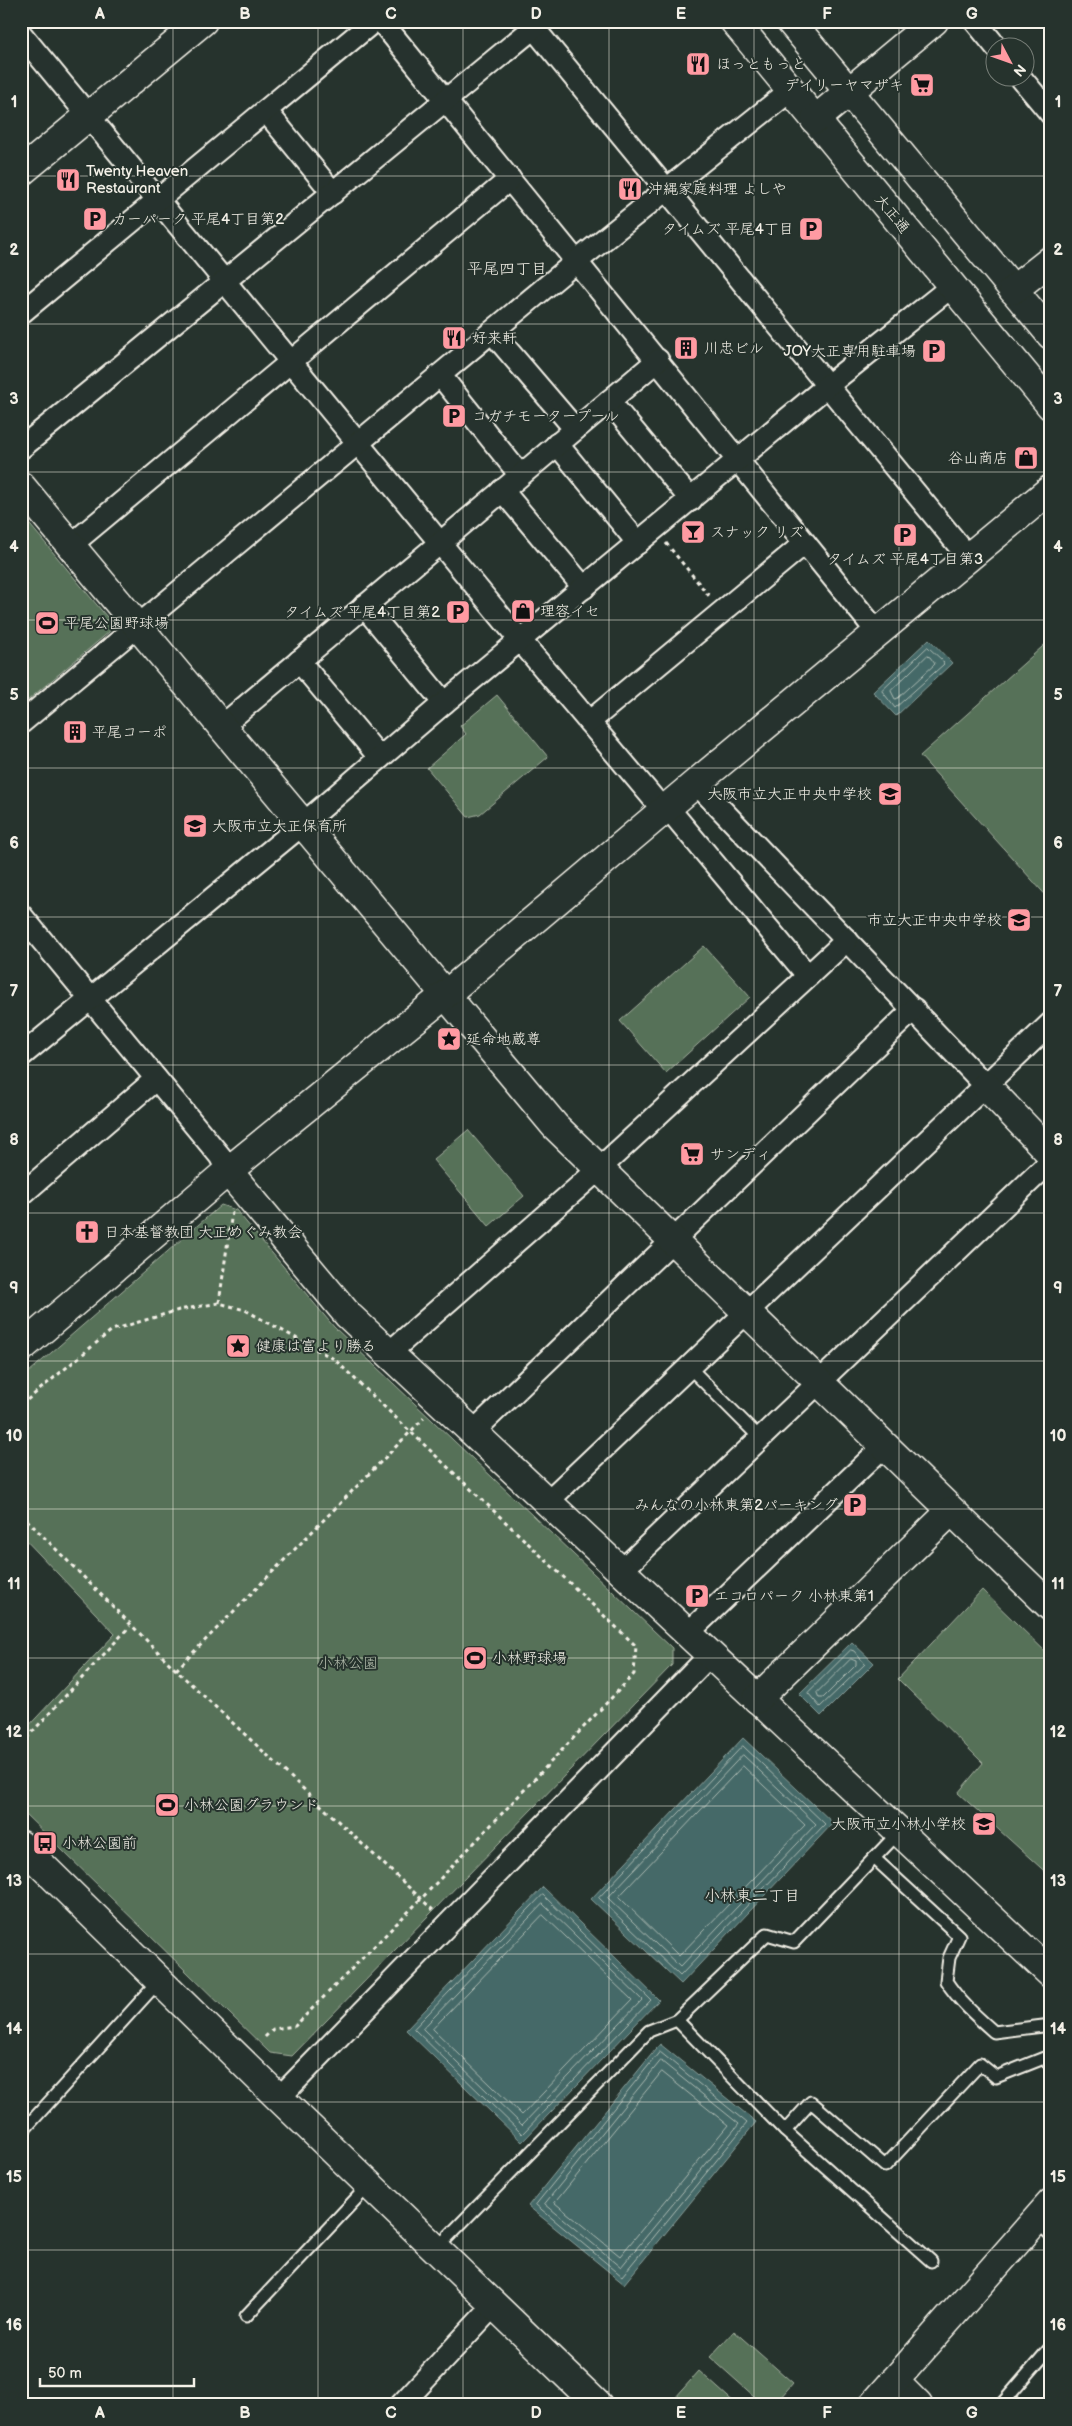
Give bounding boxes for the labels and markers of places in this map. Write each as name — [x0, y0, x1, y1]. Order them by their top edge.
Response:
restaurant icon: ほっともっと — [685, 51, 711, 77]
place label: ほっともっと — [716, 55, 806, 74]
supermarket icon: デイリーヤマザキ — [909, 72, 935, 98]
place label: デイリーヤマザキ — [785, 76, 904, 95]
place label: Twenty Heaven Restaurant — [86, 162, 188, 198]
restaurant icon: Twenty Heaven Restaurant — [55, 167, 81, 193]
restaurant icon: 沖縄家庭料理 よしや — [617, 176, 643, 202]
place label: 沖縄家庭料理 よしや — [648, 180, 787, 199]
parking icon: カーパーク 平尾4丁目第2 — [82, 206, 108, 232]
place label: カーパーク 平尾4丁目第2 — [112, 210, 284, 229]
parking icon: タイムズ 平尾4丁目 — [798, 216, 824, 242]
place label: タイムズ 平尾4丁目 — [662, 220, 794, 239]
restaurant icon: 好来軒 — [441, 325, 467, 351]
place label: 好来軒 — [472, 329, 517, 348]
building icon: 川忠ビル — [673, 335, 699, 361]
parking icon: JOY大正専用駐車場 — [921, 338, 947, 364]
place label: 川忠ビル — [704, 339, 764, 358]
place label: JOY大正専用駐車場 — [784, 342, 916, 361]
parking icon: コガチモータープール — [441, 403, 467, 429]
place label: コガチモータープール — [472, 407, 619, 426]
shop icon: 谷山商店 — [1013, 445, 1039, 471]
place label: 谷山商店 — [948, 449, 1008, 468]
bar icon: スナック リズ — [680, 519, 706, 545]
parking icon: タイムズ 平尾4丁目第3 — [892, 522, 918, 548]
place label: スナック リズ — [710, 523, 804, 542]
place label: タイムズ 平尾4丁目第3 — [827, 550, 983, 569]
shop icon: 理容イセ — [510, 598, 536, 624]
parking icon: タイムズ 平尾4丁目第2 — [445, 599, 471, 625]
place label: 理容イセ — [540, 602, 600, 621]
place label: タイムズ 平尾4丁目第2 — [284, 603, 440, 622]
sports icon: 平尾公園野球場 — [34, 610, 60, 636]
place label: 平尾公園野球場 — [64, 614, 169, 633]
building icon: 平尾コーポ — [62, 719, 88, 745]
place label: 平尾コーポ — [92, 723, 167, 742]
school or university icon: 大阪市立大正中央中学校 — [877, 781, 903, 807]
place label: 大阪市立大正中央中学校 — [707, 785, 872, 804]
school or university icon: 大阪市立大正保育所 — [182, 813, 208, 839]
place label: 大阪市立大正保育所 — [212, 817, 347, 836]
school or university icon: 市立大正中央中学校 — [1006, 907, 1032, 933]
place label: 市立大正中央中学校 — [867, 911, 1002, 930]
place icon: 延命地蔵尊 — [436, 1026, 462, 1052]
place label: 延命地蔵尊 — [466, 1030, 541, 1049]
supermarket icon: サンディ — [679, 1141, 705, 1167]
place label: サンディ — [710, 1145, 771, 1164]
church icon: 日本基督教団 大正めぐみ教会 — [74, 1219, 100, 1245]
place label: 日本基督教団 大正めぐみ教会 — [104, 1223, 302, 1242]
place icon: 健康は富より勝る — [225, 1333, 251, 1359]
place label: 健康は富より勝る — [256, 1337, 376, 1356]
parking icon: みんなの小林東第2パーキング — [842, 1492, 868, 1518]
place label: みんなの小林東第2パーキング — [634, 1496, 838, 1515]
parking icon: エコロパーク 小林東第1 — [684, 1583, 710, 1609]
place label: エコロパーク 小林東第1 — [714, 1587, 874, 1606]
sports icon: 小林野球場 — [462, 1645, 488, 1671]
place label: 小林野球場 — [492, 1649, 567, 1668]
sports icon: 小林公園グラウンド — [154, 1792, 180, 1818]
place label: 小林公園グラウンド — [184, 1796, 319, 1815]
school or university icon: 大阪市立小林小学校 — [971, 1811, 997, 1837]
place label: 大阪市立小林小学校 — [831, 1815, 966, 1834]
bus stop icon: 小林公園前 — [32, 1830, 58, 1856]
place label: 小林公園前 — [62, 1834, 137, 1853]

